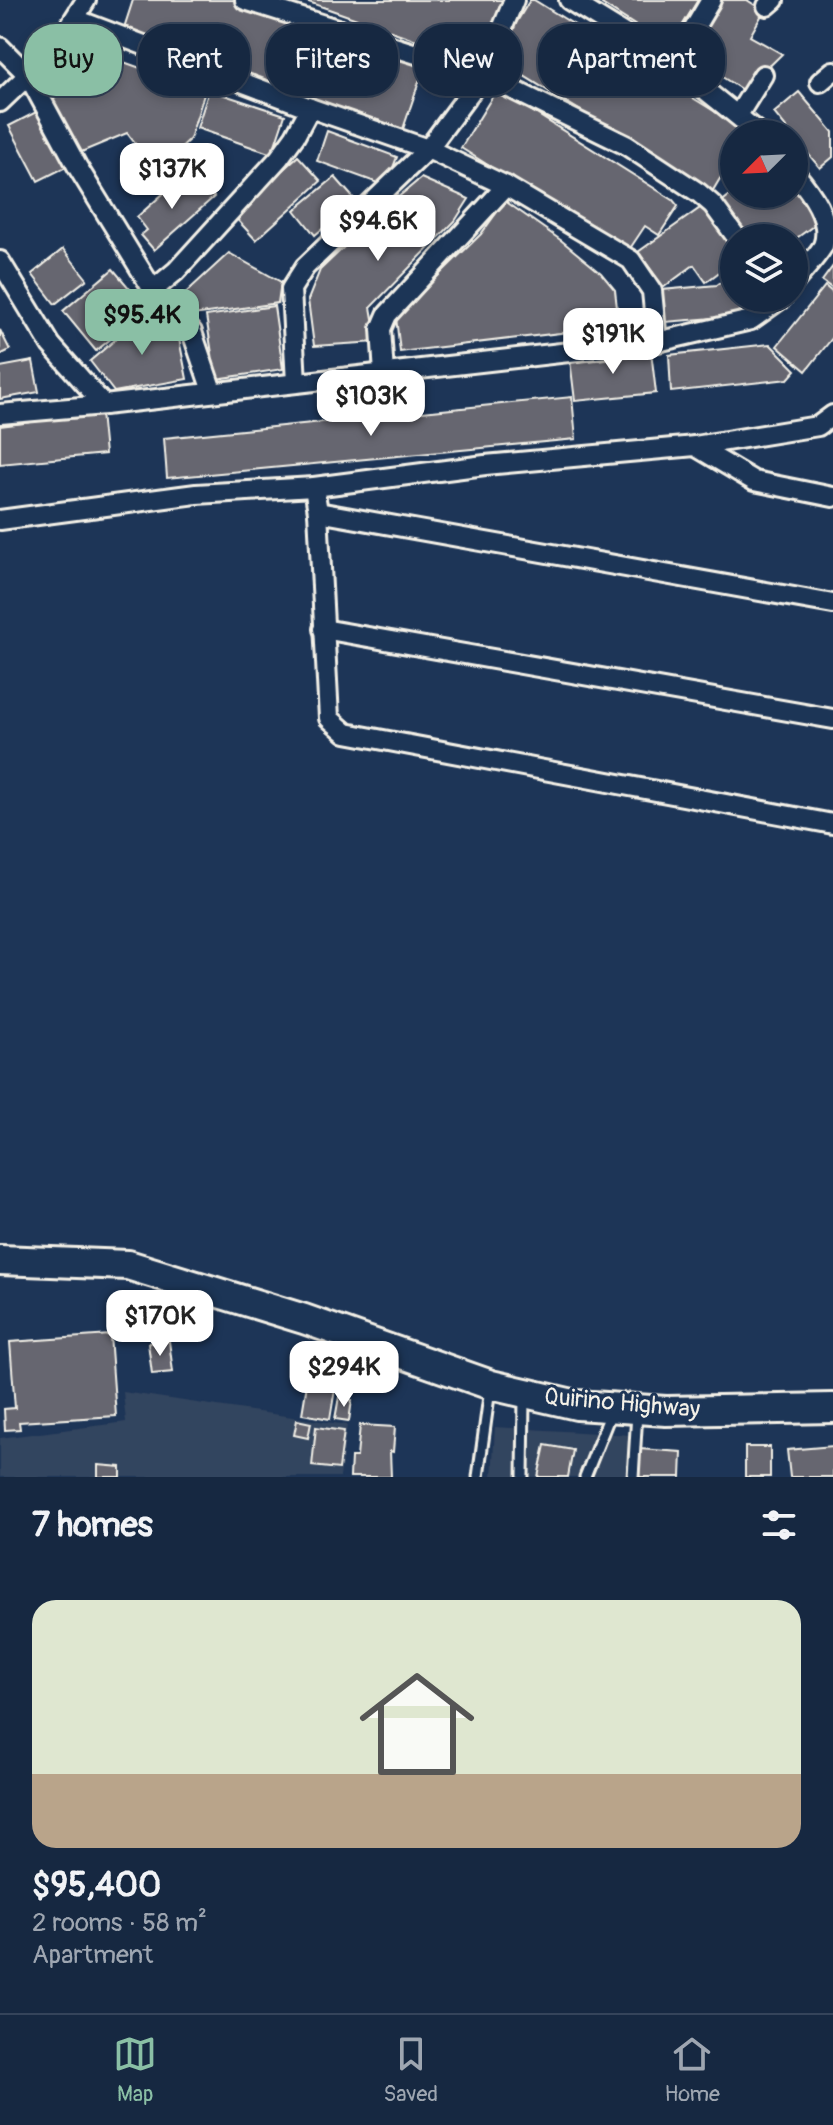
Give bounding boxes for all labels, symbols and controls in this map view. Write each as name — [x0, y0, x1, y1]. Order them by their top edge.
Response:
chip: Buy — [24, 24, 122, 96]
chip: Rent — [138, 24, 250, 96]
chip: Filters — [266, 24, 398, 96]
chip: New — [414, 24, 522, 96]
chip: Apartment — [538, 24, 725, 96]
north arrow — [720, 120, 808, 208]
map controls — [720, 120, 808, 312]
pin: $137K — [116, 143, 228, 211]
text: $137K — [138, 153, 206, 185]
pin: $94.6K — [313, 195, 443, 263]
text: $94.6K — [338, 205, 418, 237]
button: layers — [720, 224, 808, 312]
pin: $95.4K — [77, 289, 207, 357]
text: $95.4K — [103, 299, 181, 331]
pin: $191K — [557, 308, 669, 376]
text: $191K — [581, 318, 645, 350]
pin: $103K — [315, 370, 427, 438]
text: $103K — [335, 380, 407, 412]
pin: $170K — [104, 1290, 216, 1358]
text: $170K — [124, 1300, 196, 1332]
pin: $294K — [288, 1341, 400, 1409]
text: $294K — [308, 1351, 380, 1383]
street label: Quirino Highway — [543, 1382, 701, 1424]
icon: filters — [757, 1503, 801, 1547]
text: 7 homes — [32, 1504, 153, 1547]
icon: home — [345, 1652, 489, 1796]
text: $95,400 — [32, 1864, 161, 1907]
text: 2 rooms · 58 m² — [32, 1907, 207, 1939]
text: Apartment — [32, 1939, 153, 1971]
tab: Map — [113, 2032, 157, 2108]
tab: Saved — [383, 2032, 438, 2108]
tab: Home — [664, 2032, 720, 2108]

